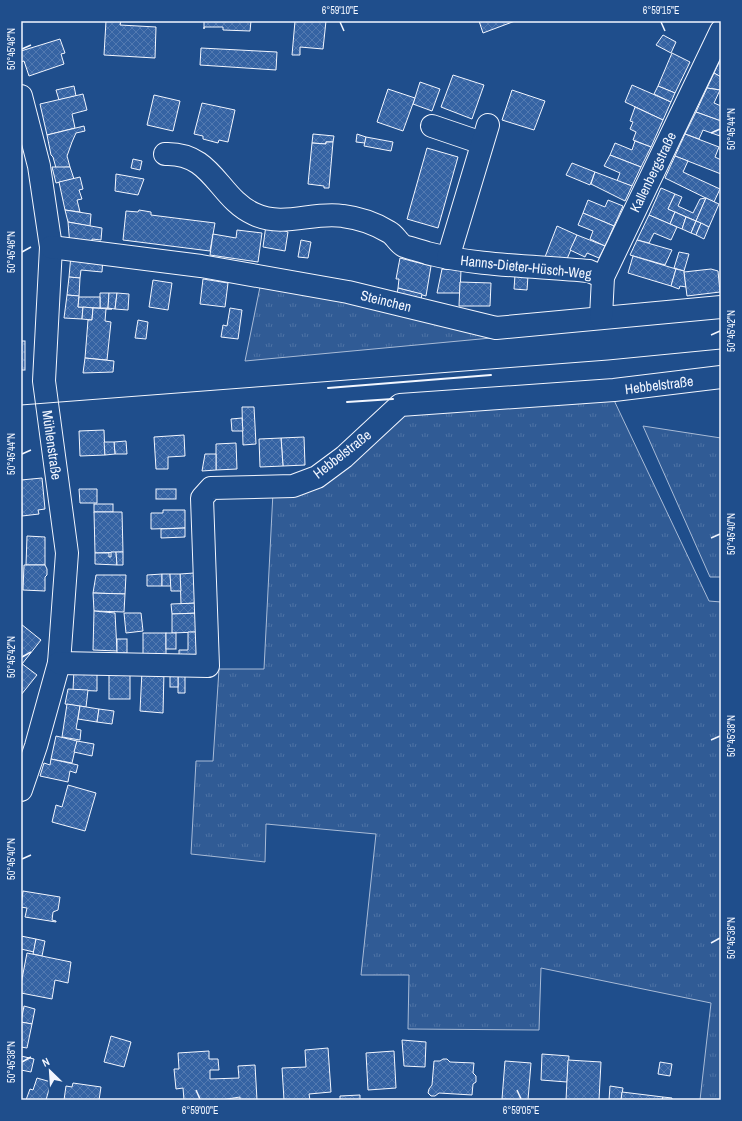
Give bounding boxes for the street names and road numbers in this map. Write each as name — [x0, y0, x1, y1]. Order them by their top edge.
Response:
street label: Kallenbergstraße — [626, 129, 680, 215]
street label: Hanns-Dieter-Hüsch-Weg — [459, 251, 593, 283]
street label: Steinchen — [359, 286, 413, 316]
street label: Hebbelstraße — [624, 372, 694, 398]
street label: Mühlenstraße — [38, 409, 66, 481]
street label: Hebbelstraße — [309, 426, 375, 482]

